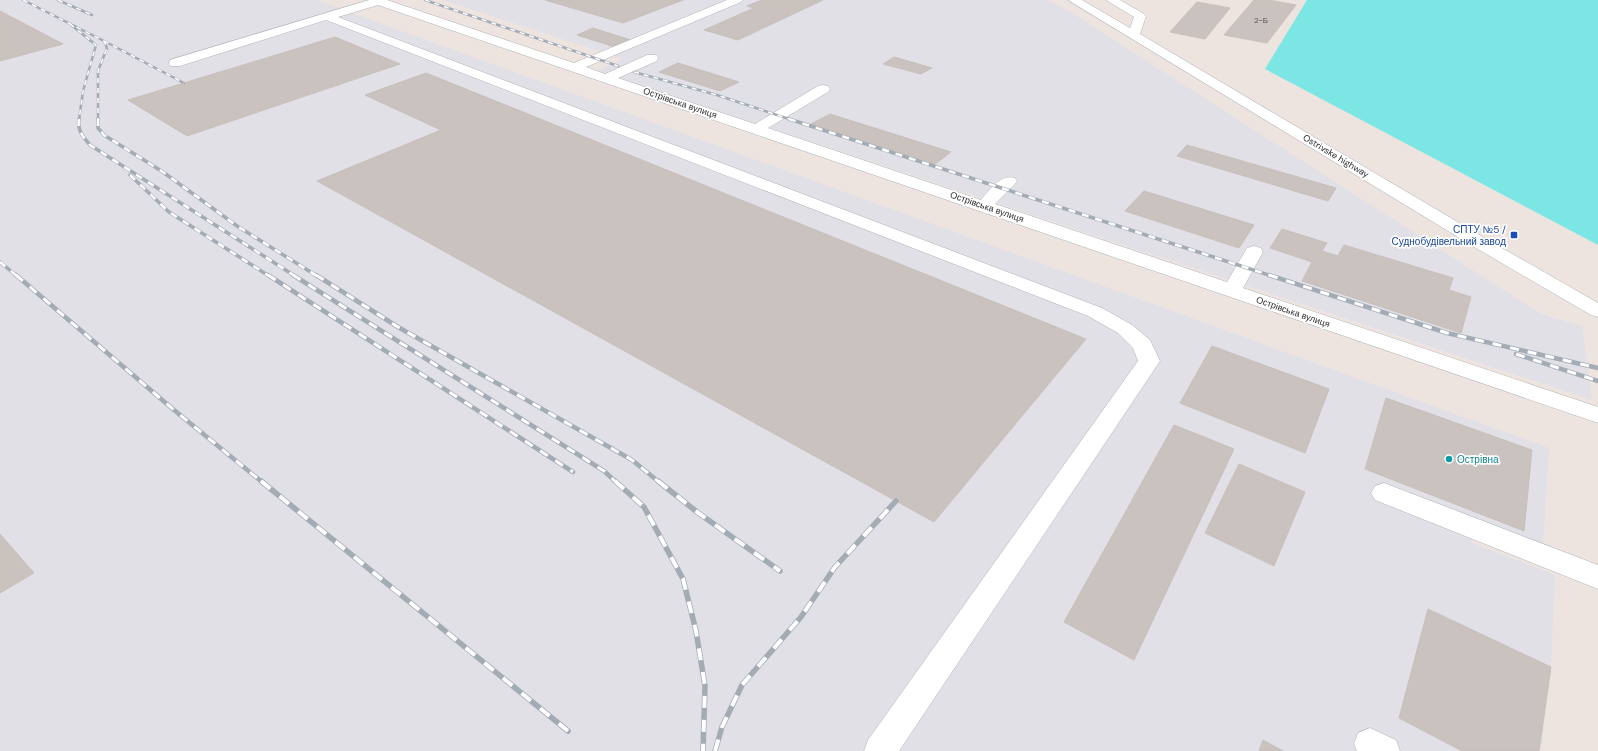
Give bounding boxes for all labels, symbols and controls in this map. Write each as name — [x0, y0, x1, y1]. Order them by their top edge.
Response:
house number: 2-Б — [1254, 15, 1268, 25]
street label: Острівська вулиця — [642, 85, 719, 121]
street label: Ostrivske highway — [1301, 132, 1371, 180]
street label: Острівська вулиця — [949, 189, 1026, 225]
place label: СПТУ №5 / Суднобудівельний завод — [1392, 223, 1506, 248]
marker: СПТУ №5 / Суднобудівельний завод — [1509, 230, 1519, 240]
street label: Острівська вулиця — [1255, 294, 1332, 330]
place label: Острівна — [1457, 453, 1499, 466]
marker: Острівна — [1444, 454, 1454, 464]

